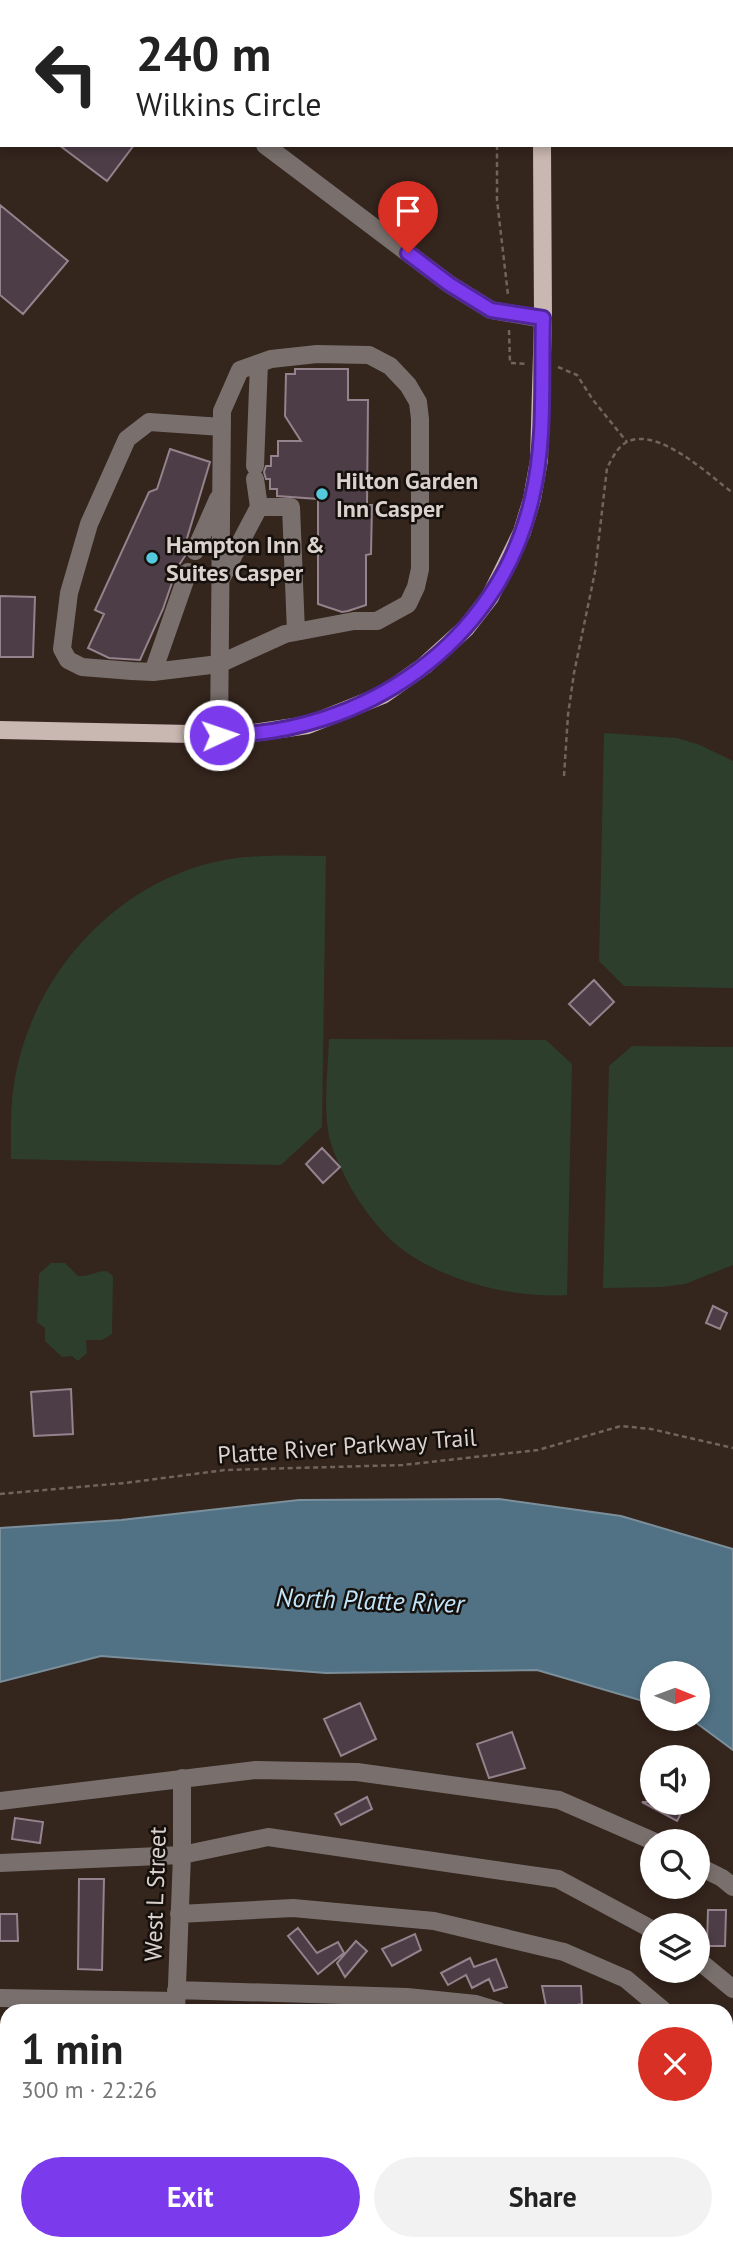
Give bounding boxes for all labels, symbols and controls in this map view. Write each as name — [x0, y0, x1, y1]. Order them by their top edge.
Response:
text: 240 m — [136, 21, 271, 85]
icon: left — [21, 28, 112, 119]
text: Wilkins Circle — [136, 83, 322, 125]
pin — [378, 181, 438, 253]
icon: arrive — [389, 192, 427, 230]
place label: Hilton Garden Inn Casper — [336, 465, 478, 524]
marker: Hilton Garden Inn Casper — [314, 486, 330, 502]
place label: Hampton Inn & Suites Casper — [166, 529, 325, 588]
marker: Hampton Inn & Suites Casper — [144, 550, 160, 566]
position arrow — [182, 698, 256, 772]
street label: Platte River Parkway Trail — [216, 1421, 478, 1471]
water label: North Platte River — [275, 1580, 466, 1620]
north arrow — [640, 1661, 710, 1731]
map controls — [640, 1661, 710, 1983]
button: sound — [640, 1745, 710, 1815]
street label: West L Street — [137, 1826, 173, 1962]
button: search — [640, 1829, 710, 1899]
button: layers — [640, 1913, 710, 1983]
text: 1 min — [21, 2021, 123, 2076]
button: close — [638, 2027, 712, 2101]
text: 300 m · 22:26 — [21, 2075, 157, 2104]
button: Exit — [21, 2157, 360, 2237]
button: Share — [374, 2157, 712, 2237]

